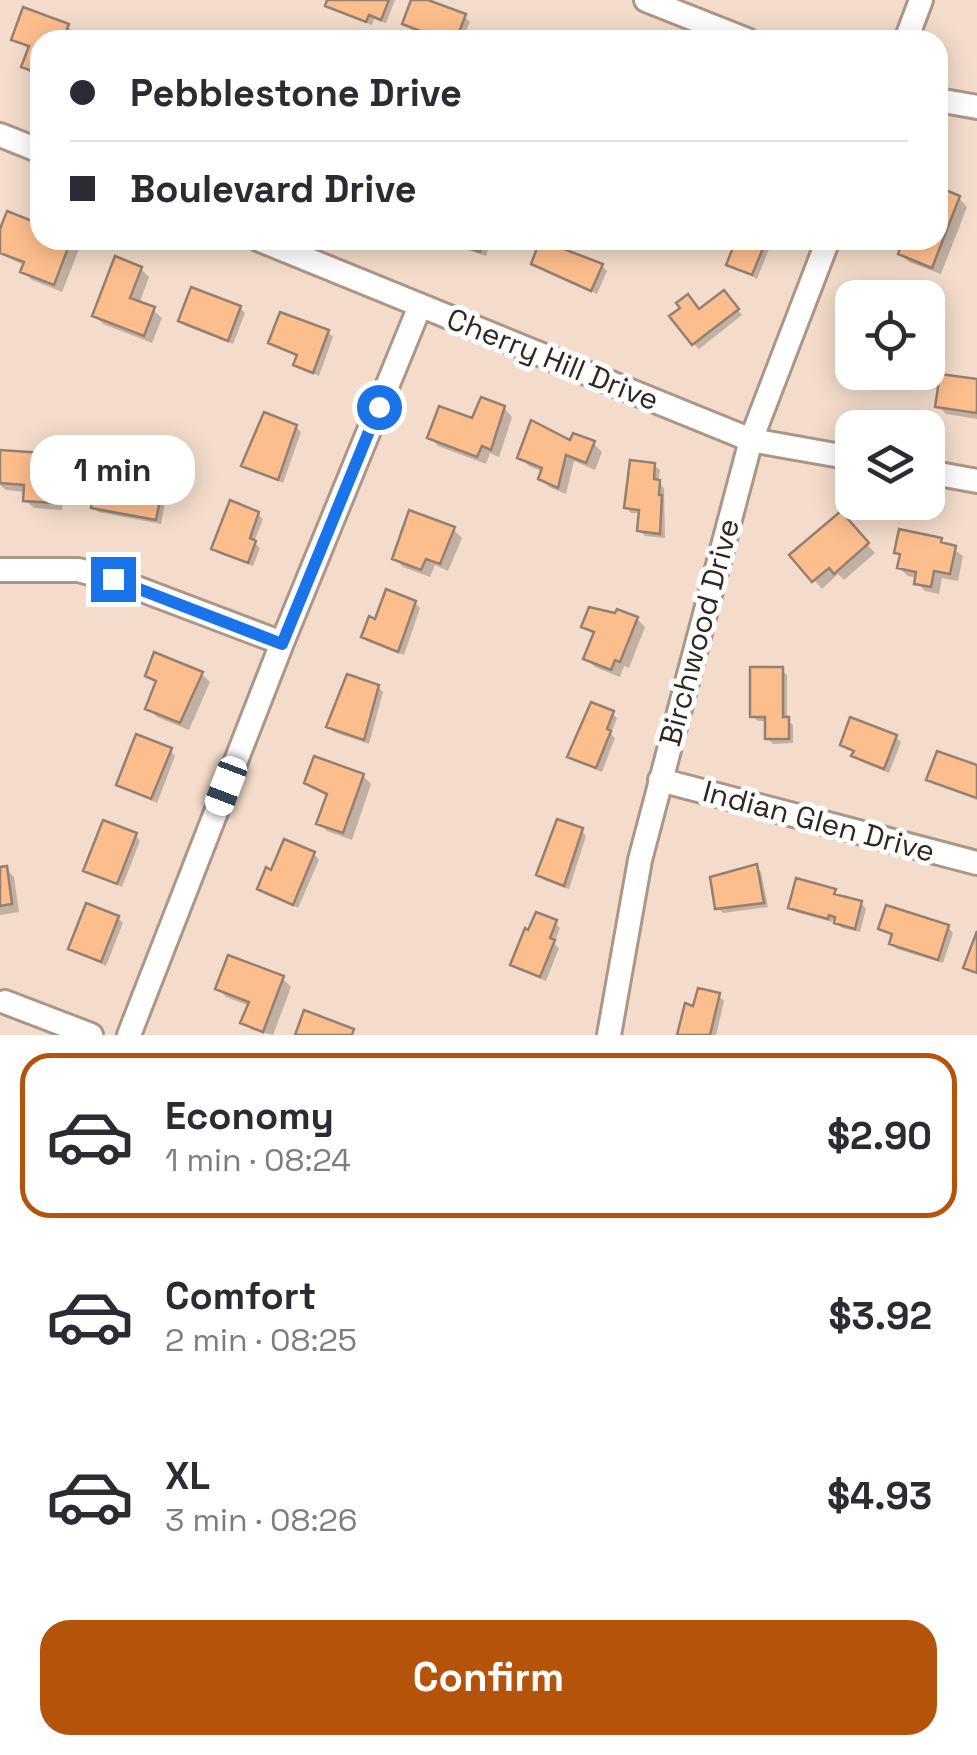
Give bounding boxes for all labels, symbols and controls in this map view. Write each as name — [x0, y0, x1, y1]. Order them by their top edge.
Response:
text: Pebblestone Drive — [130, 69, 462, 117]
text: Boulevard Drive — [130, 165, 417, 213]
map controls — [835, 280, 945, 520]
button: locate — [835, 280, 945, 390]
street label: Cherry Hill Drive — [441, 299, 665, 419]
route start — [357, 385, 402, 430]
button: layers — [835, 410, 945, 520]
callout: 1 min — [31, 434, 196, 504]
text: 1 min — [73, 450, 152, 490]
street label: Birchwood Drive — [650, 514, 748, 750]
route end — [91, 557, 136, 602]
car — [201, 753, 251, 819]
street label: Indian Glen Drive — [699, 771, 939, 871]
icon: car — [45, 1091, 135, 1181]
text: Economy — [165, 1092, 334, 1140]
text: $2.90 — [827, 1112, 932, 1160]
text: 1 min · 08:24 — [165, 1140, 351, 1180]
icon: car — [45, 1271, 135, 1361]
text: Comfort — [165, 1272, 316, 1320]
text: $3.92 — [829, 1292, 932, 1340]
text: 2 min · 08:25 — [165, 1320, 357, 1360]
icon: car — [45, 1451, 135, 1541]
text: XL — [165, 1452, 210, 1500]
text: $4.93 — [827, 1472, 932, 1520]
text: 3 min · 08:26 — [165, 1500, 357, 1540]
button: Confirm — [40, 1620, 937, 1735]

